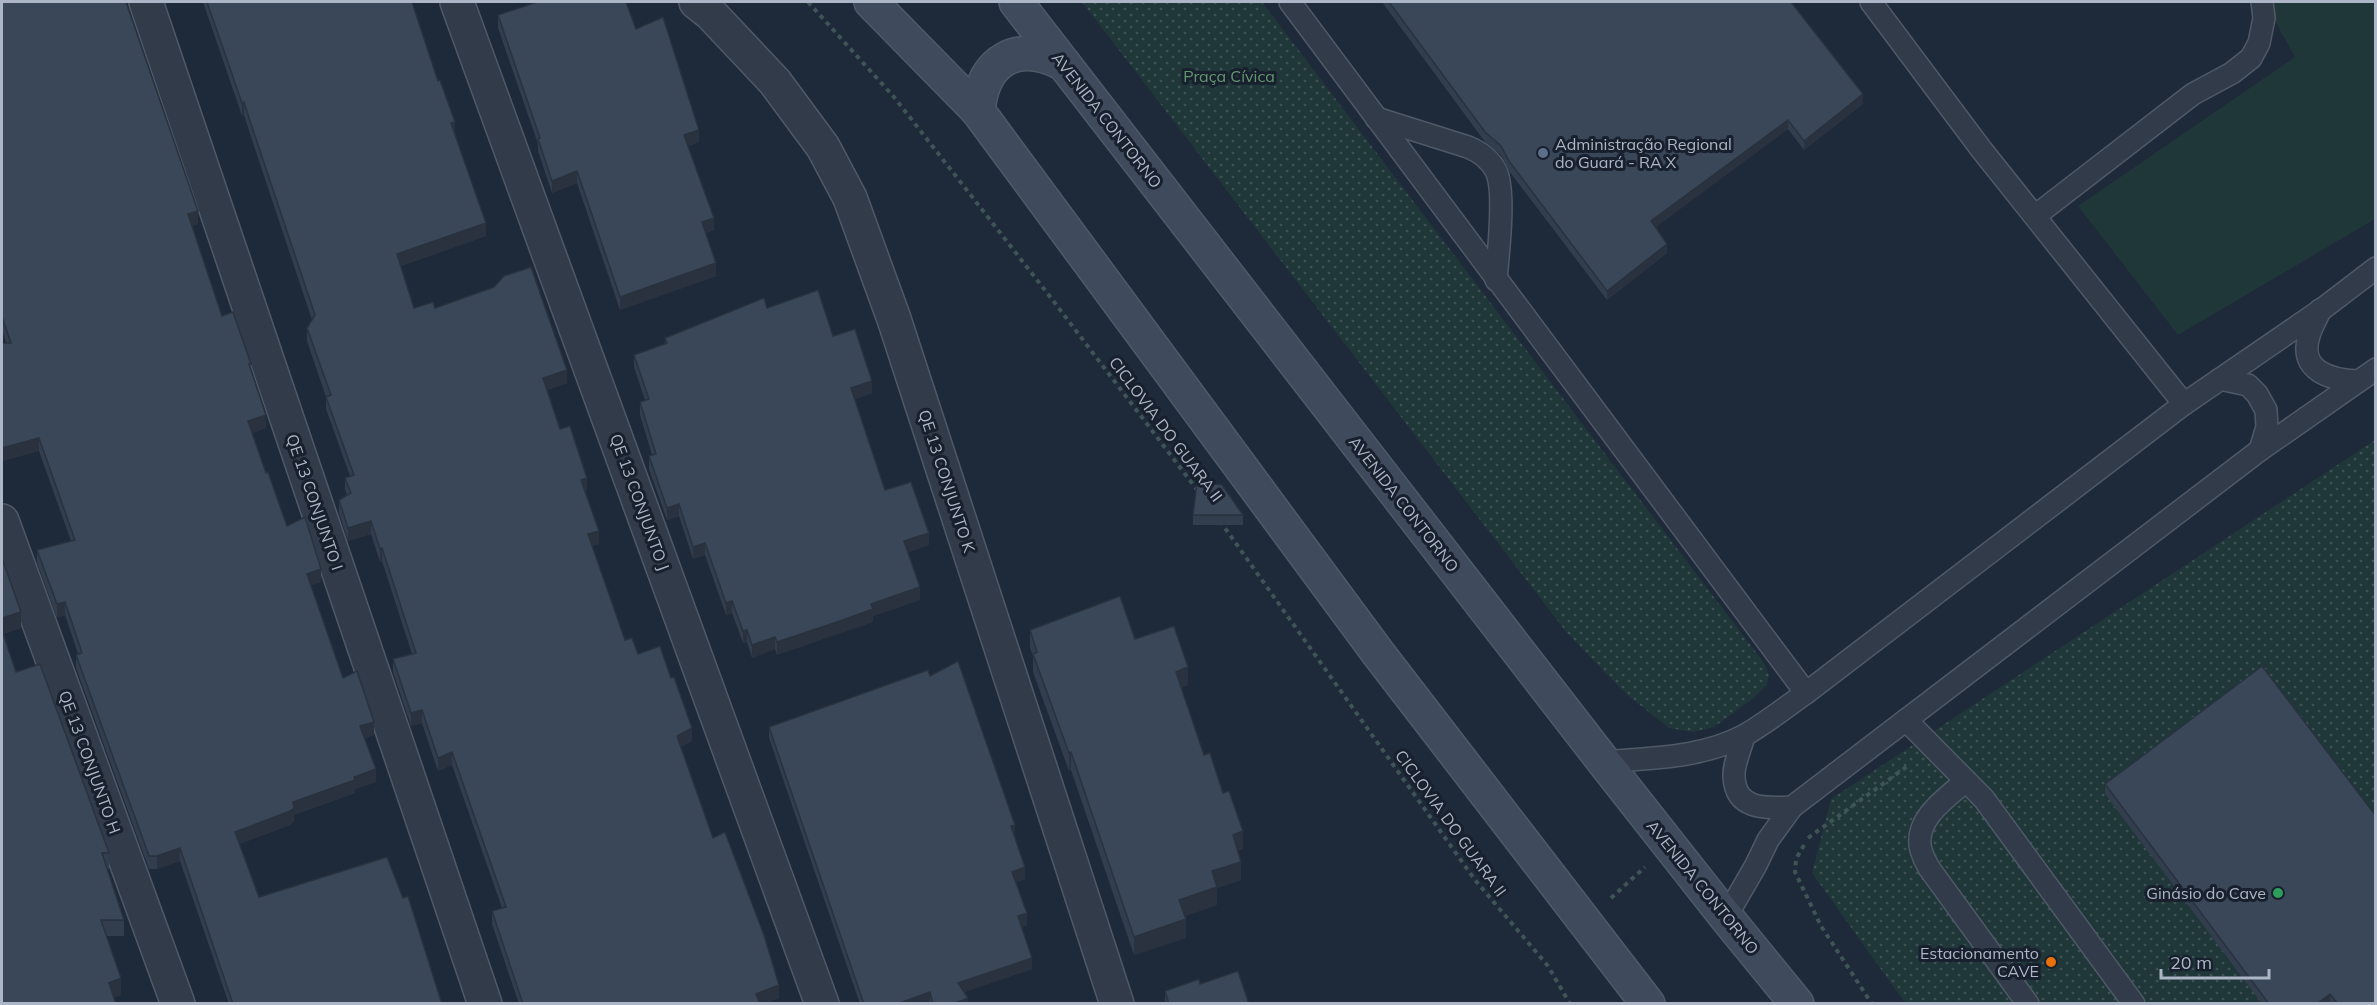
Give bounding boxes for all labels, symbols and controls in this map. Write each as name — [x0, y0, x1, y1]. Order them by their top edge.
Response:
street label: AVENIDA CONTORNO — [1048, 48, 1166, 192]
park label: Praça Cívica — [1183, 66, 1275, 86]
place label: Administração Regional do Guará - RA X — [1555, 134, 1732, 172]
marker: Administração Regional do Guará - RA X — [1536, 146, 1550, 160]
street label: CICLOVIA DO GUARA II — [1105, 353, 1227, 505]
street label: QE 13 CONJUNTO K — [915, 407, 980, 556]
street label: QE 13 CONJUNTO I — [282, 431, 348, 573]
street label: QE 13 CONJUNTO J — [606, 431, 674, 573]
street label: AVENIDA CONTORNO — [1345, 432, 1463, 576]
street label: QE 13 CONJUNTO H — [55, 688, 125, 836]
street label: CICLOVIA DO GUARA II — [1391, 746, 1511, 900]
street label: AVENIDA CONTORNO — [1643, 816, 1763, 958]
place label: Ginásio do Cave — [2146, 883, 2266, 903]
marker: Ginásio do Cave — [2271, 886, 2285, 900]
scale bar — [2161, 942, 2269, 980]
place label: Estacionamento CAVE — [1920, 943, 2039, 981]
text: 20 m — [2170, 951, 2212, 974]
marker: Estacionamento CAVE — [2044, 955, 2058, 969]

